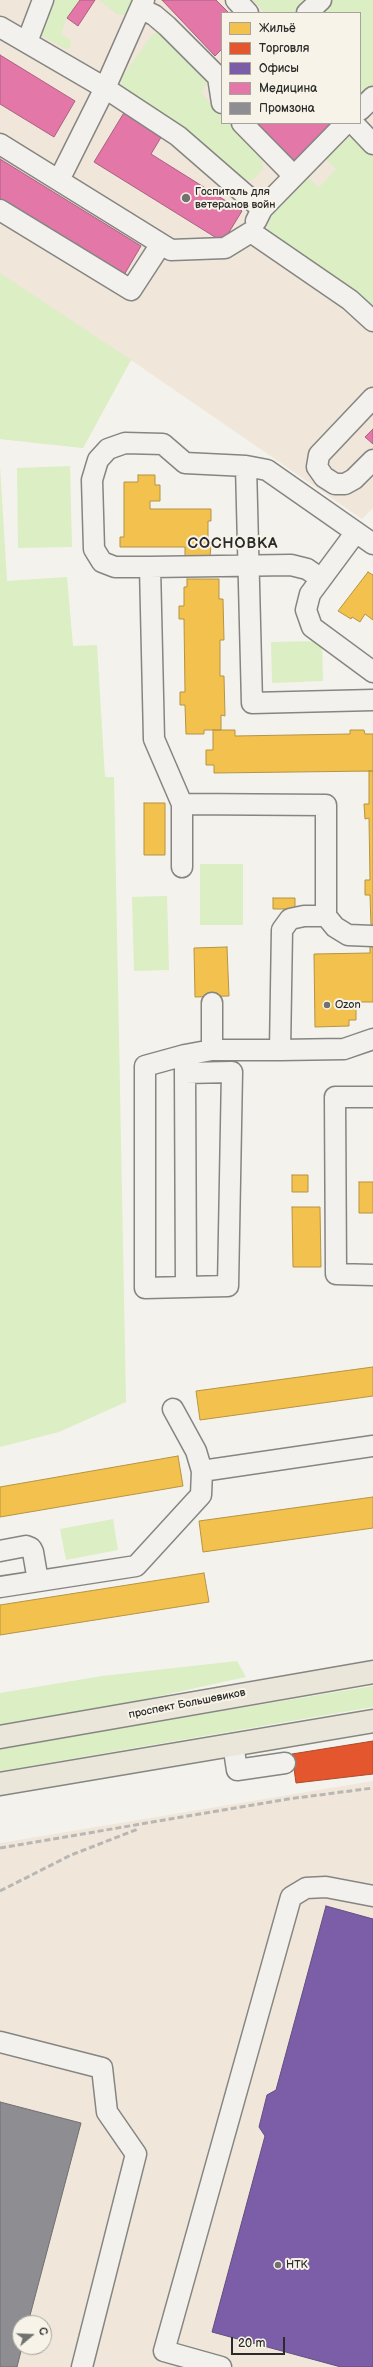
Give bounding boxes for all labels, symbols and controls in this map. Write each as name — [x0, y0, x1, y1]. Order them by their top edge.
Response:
legend — [221, 12, 361, 124]
text: Жильё — [259, 21, 296, 36]
text: Торговля — [259, 41, 309, 56]
text: Офисы — [259, 61, 299, 76]
text: Медицина — [259, 81, 317, 96]
text: Промзона — [259, 101, 315, 116]
place label: Госпиталь для ветеранов войн — [195, 185, 276, 211]
marker: Госпиталь для ветеранов войн — [180, 192, 192, 204]
district label: СОСНОВКА — [188, 535, 278, 553]
place label: Ozon — [335, 998, 361, 1012]
marker: Ozon — [322, 1000, 332, 1010]
street label: проспект Большевиков — [127, 1686, 247, 1722]
place label: НТК — [286, 2258, 308, 2272]
marker: НТК — [273, 2260, 283, 2270]
north arrow — [12, 2315, 52, 2355]
text: С — [35, 2326, 50, 2337]
scale bar — [233, 2329, 287, 2355]
text: 20 m — [238, 2336, 265, 2351]

